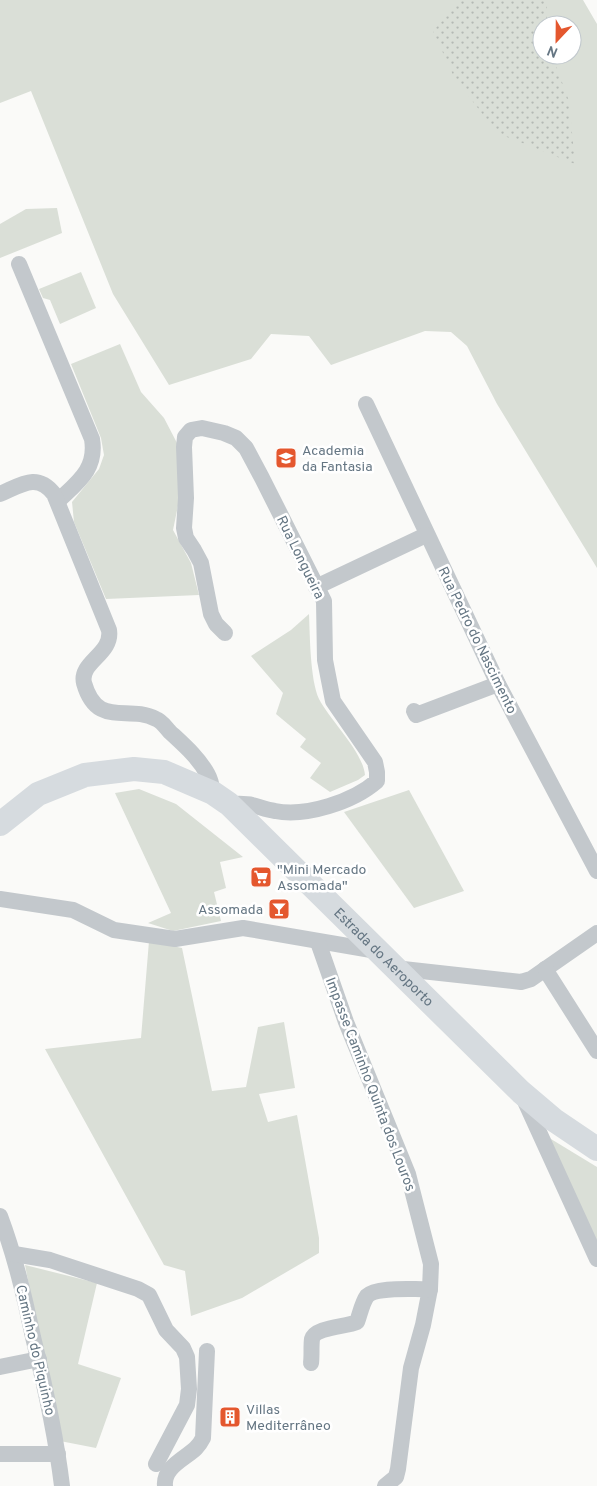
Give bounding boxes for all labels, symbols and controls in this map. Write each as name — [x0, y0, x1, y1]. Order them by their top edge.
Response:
north arrow — [532, 15, 582, 65]
text: N — [545, 41, 561, 60]
place label: Academia da Fantasia — [302, 443, 373, 476]
school or university icon: Academia da Fantasia — [274, 446, 298, 470]
street label: Rua Longueira — [272, 513, 327, 602]
street label: Rua Pedro do Nascimento — [434, 564, 520, 717]
place label: "Mini Mercado Assomada" — [277, 862, 367, 895]
supermarket icon: "Mini Mercado Assomada" — [249, 865, 273, 889]
bar icon: Assomada — [267, 897, 291, 921]
place label: Assomada — [198, 902, 263, 919]
street label: Estrada do Aeroporto — [329, 905, 437, 1011]
street label: Impasse Caminho Quinta dos Louros — [321, 975, 418, 1194]
street label: Caminho do Piquinho — [11, 1283, 58, 1417]
place label: Villas Mediterrâneo — [246, 1402, 331, 1435]
building icon: Villas Mediterrâneo — [218, 1405, 242, 1429]

